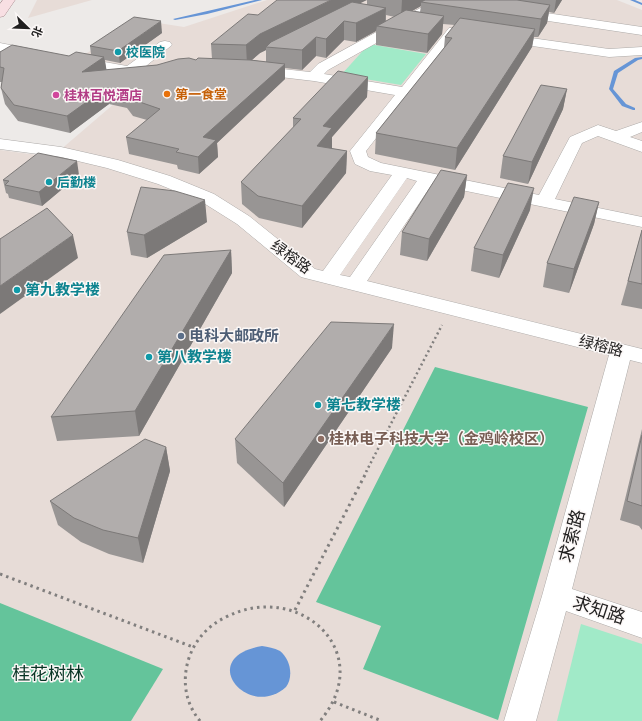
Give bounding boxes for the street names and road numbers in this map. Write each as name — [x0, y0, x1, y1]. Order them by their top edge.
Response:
street label: 绿榕路 — [268, 236, 314, 277]
street label: 绿榕路 — [577, 332, 625, 359]
street label: 求索路 — [555, 507, 589, 565]
street label: 求知路 — [570, 592, 628, 628]

